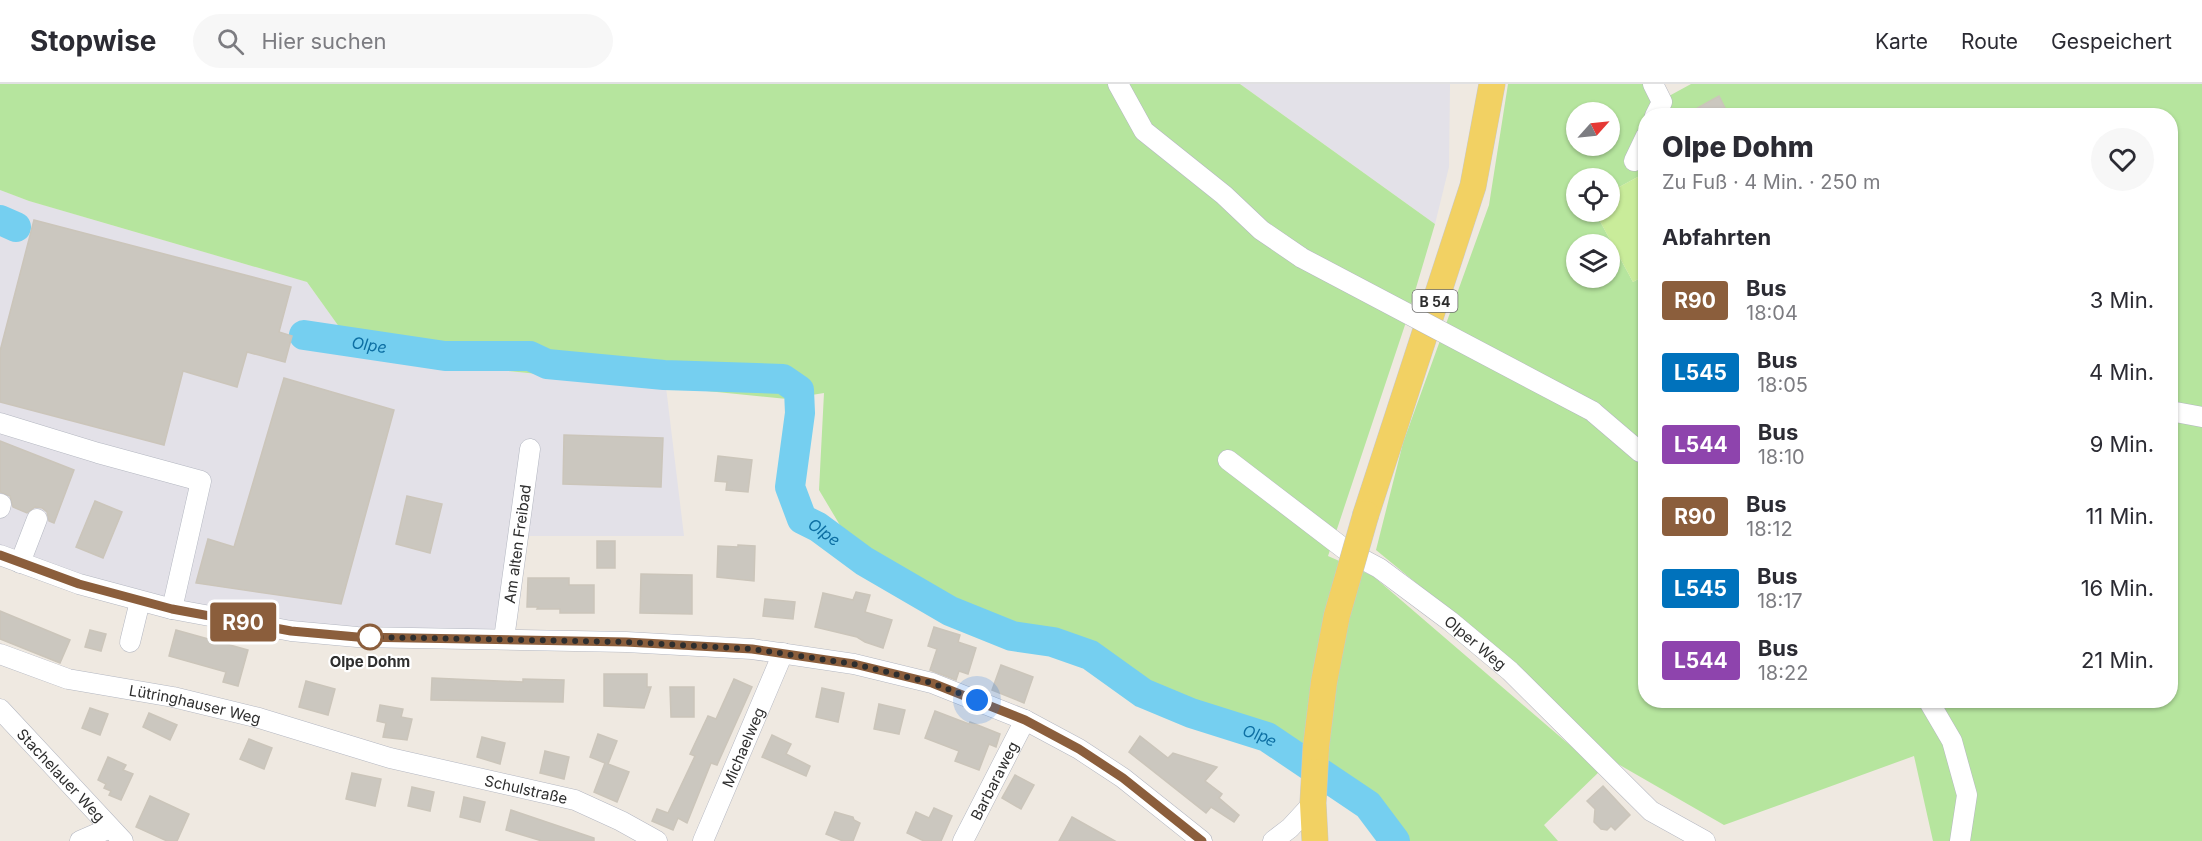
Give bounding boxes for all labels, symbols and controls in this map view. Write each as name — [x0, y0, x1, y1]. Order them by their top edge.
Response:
search box — [193, 14, 613, 68]
text: Stopwise — [30, 24, 157, 58]
icon: search — [214, 25, 247, 58]
text: Hier suchen — [262, 28, 387, 54]
text: Karte — [1875, 29, 1928, 54]
text: Route — [1961, 29, 2018, 54]
text: Gespeichert — [2051, 29, 2172, 54]
north arrow — [1566, 102, 1620, 156]
map controls — [1566, 102, 1620, 288]
button: heart — [2091, 128, 2154, 191]
text: Olpe Dohm — [1662, 130, 1814, 164]
button: locate — [1566, 168, 1620, 222]
text: Zu Fuß · 4 Min. · 250 m — [1662, 170, 1881, 194]
text: Abfahrten — [1662, 224, 1771, 250]
button: layers — [1566, 234, 1620, 288]
text: Bus — [1746, 275, 1787, 301]
text: 3 Min. — [2090, 287, 2154, 313]
text: R90 — [1674, 288, 1716, 313]
road number: B 54 — [1412, 290, 1458, 312]
text: 18:04 — [1746, 301, 1798, 325]
water label: Olpe — [350, 332, 388, 357]
text: Bus — [1757, 347, 1798, 373]
text: 4 Min. — [2089, 359, 2154, 385]
text: L545 — [1674, 360, 1727, 385]
text: 18:05 — [1757, 373, 1808, 397]
text: Bus — [1758, 419, 1798, 445]
text: 9 Min. — [2090, 431, 2154, 457]
text: L544 — [1674, 432, 1728, 457]
text: 18:10 — [1758, 445, 1805, 469]
street label: Am alten Freibad — [499, 483, 535, 605]
text: Bus — [1746, 491, 1787, 517]
text: 11 Min. — [2085, 503, 2154, 529]
text: R90 — [1674, 504, 1716, 529]
water label: Olpe — [805, 514, 844, 550]
text: 18:12 — [1746, 517, 1793, 541]
text: Bus — [1757, 563, 1798, 589]
text: 16 Min. — [2081, 575, 2154, 601]
text: L545 — [1674, 576, 1727, 601]
text: 18:17 — [1757, 589, 1803, 613]
line badge: R90 — [208, 602, 278, 642]
text: R90 — [222, 610, 264, 635]
street label: Olper Weg — [1441, 611, 1510, 674]
marker: Olpe Dohm — [357, 624, 383, 650]
text: Bus — [1758, 635, 1798, 661]
text: 21 Min. — [2081, 647, 2154, 673]
text: L544 — [1674, 648, 1728, 673]
place label: Olpe Dohm — [330, 652, 410, 671]
text: 18:22 — [1758, 661, 1808, 685]
street label: Lütringhauser Weg — [128, 680, 263, 728]
your location — [962, 685, 992, 715]
street label: Michaelweg — [717, 704, 768, 790]
water label: Olpe — [1240, 720, 1281, 751]
street label: Stachelauer Weg — [13, 724, 109, 826]
street label: Barbaraweg — [966, 738, 1022, 823]
street label: Schulstraße — [483, 770, 569, 808]

